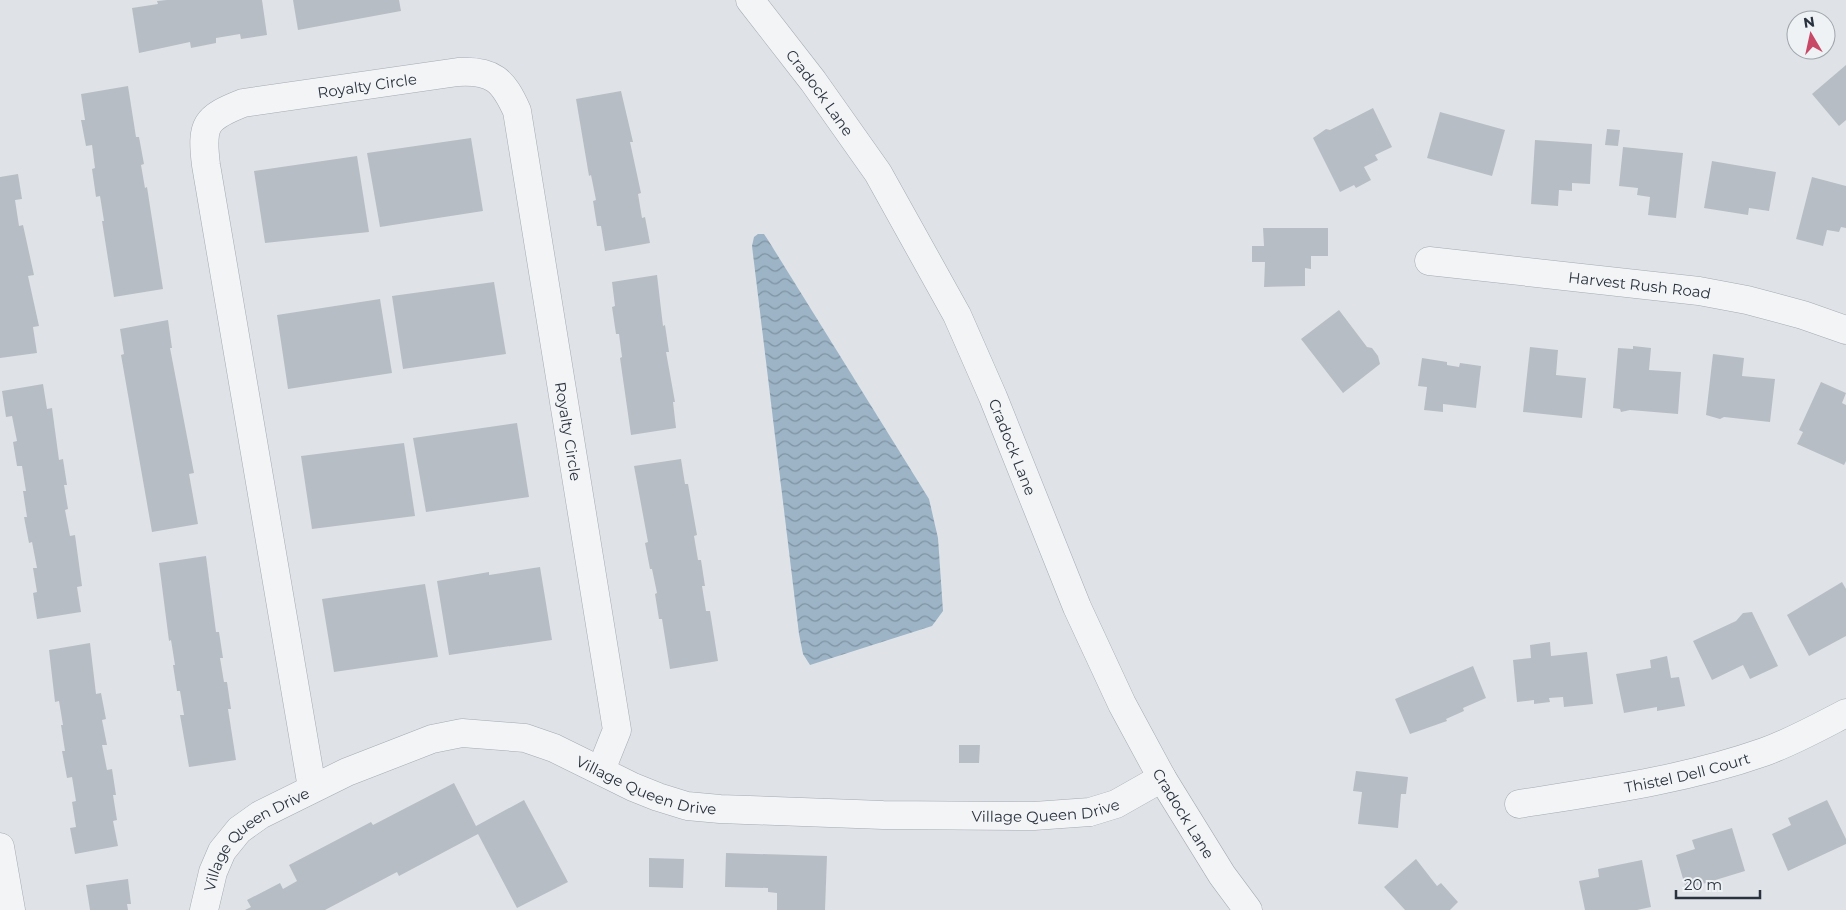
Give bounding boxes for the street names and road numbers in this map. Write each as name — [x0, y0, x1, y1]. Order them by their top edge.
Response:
street label: Cradock Lane — [782, 45, 858, 139]
street label: Royalty Circle — [316, 69, 418, 102]
street label: Harvest Rush Road — [1567, 267, 1713, 303]
street label: Royalty Circle — [551, 380, 586, 482]
street label: Cradock Lane — [985, 396, 1041, 498]
street label: Thistel Dell Court — [1623, 748, 1752, 796]
street label: Village Queen Drive — [573, 751, 717, 818]
street label: Cradock Lane — [1149, 765, 1219, 862]
street label: Village Queen Drive — [199, 783, 312, 893]
street label: Village Queen Drive — [972, 794, 1122, 826]

